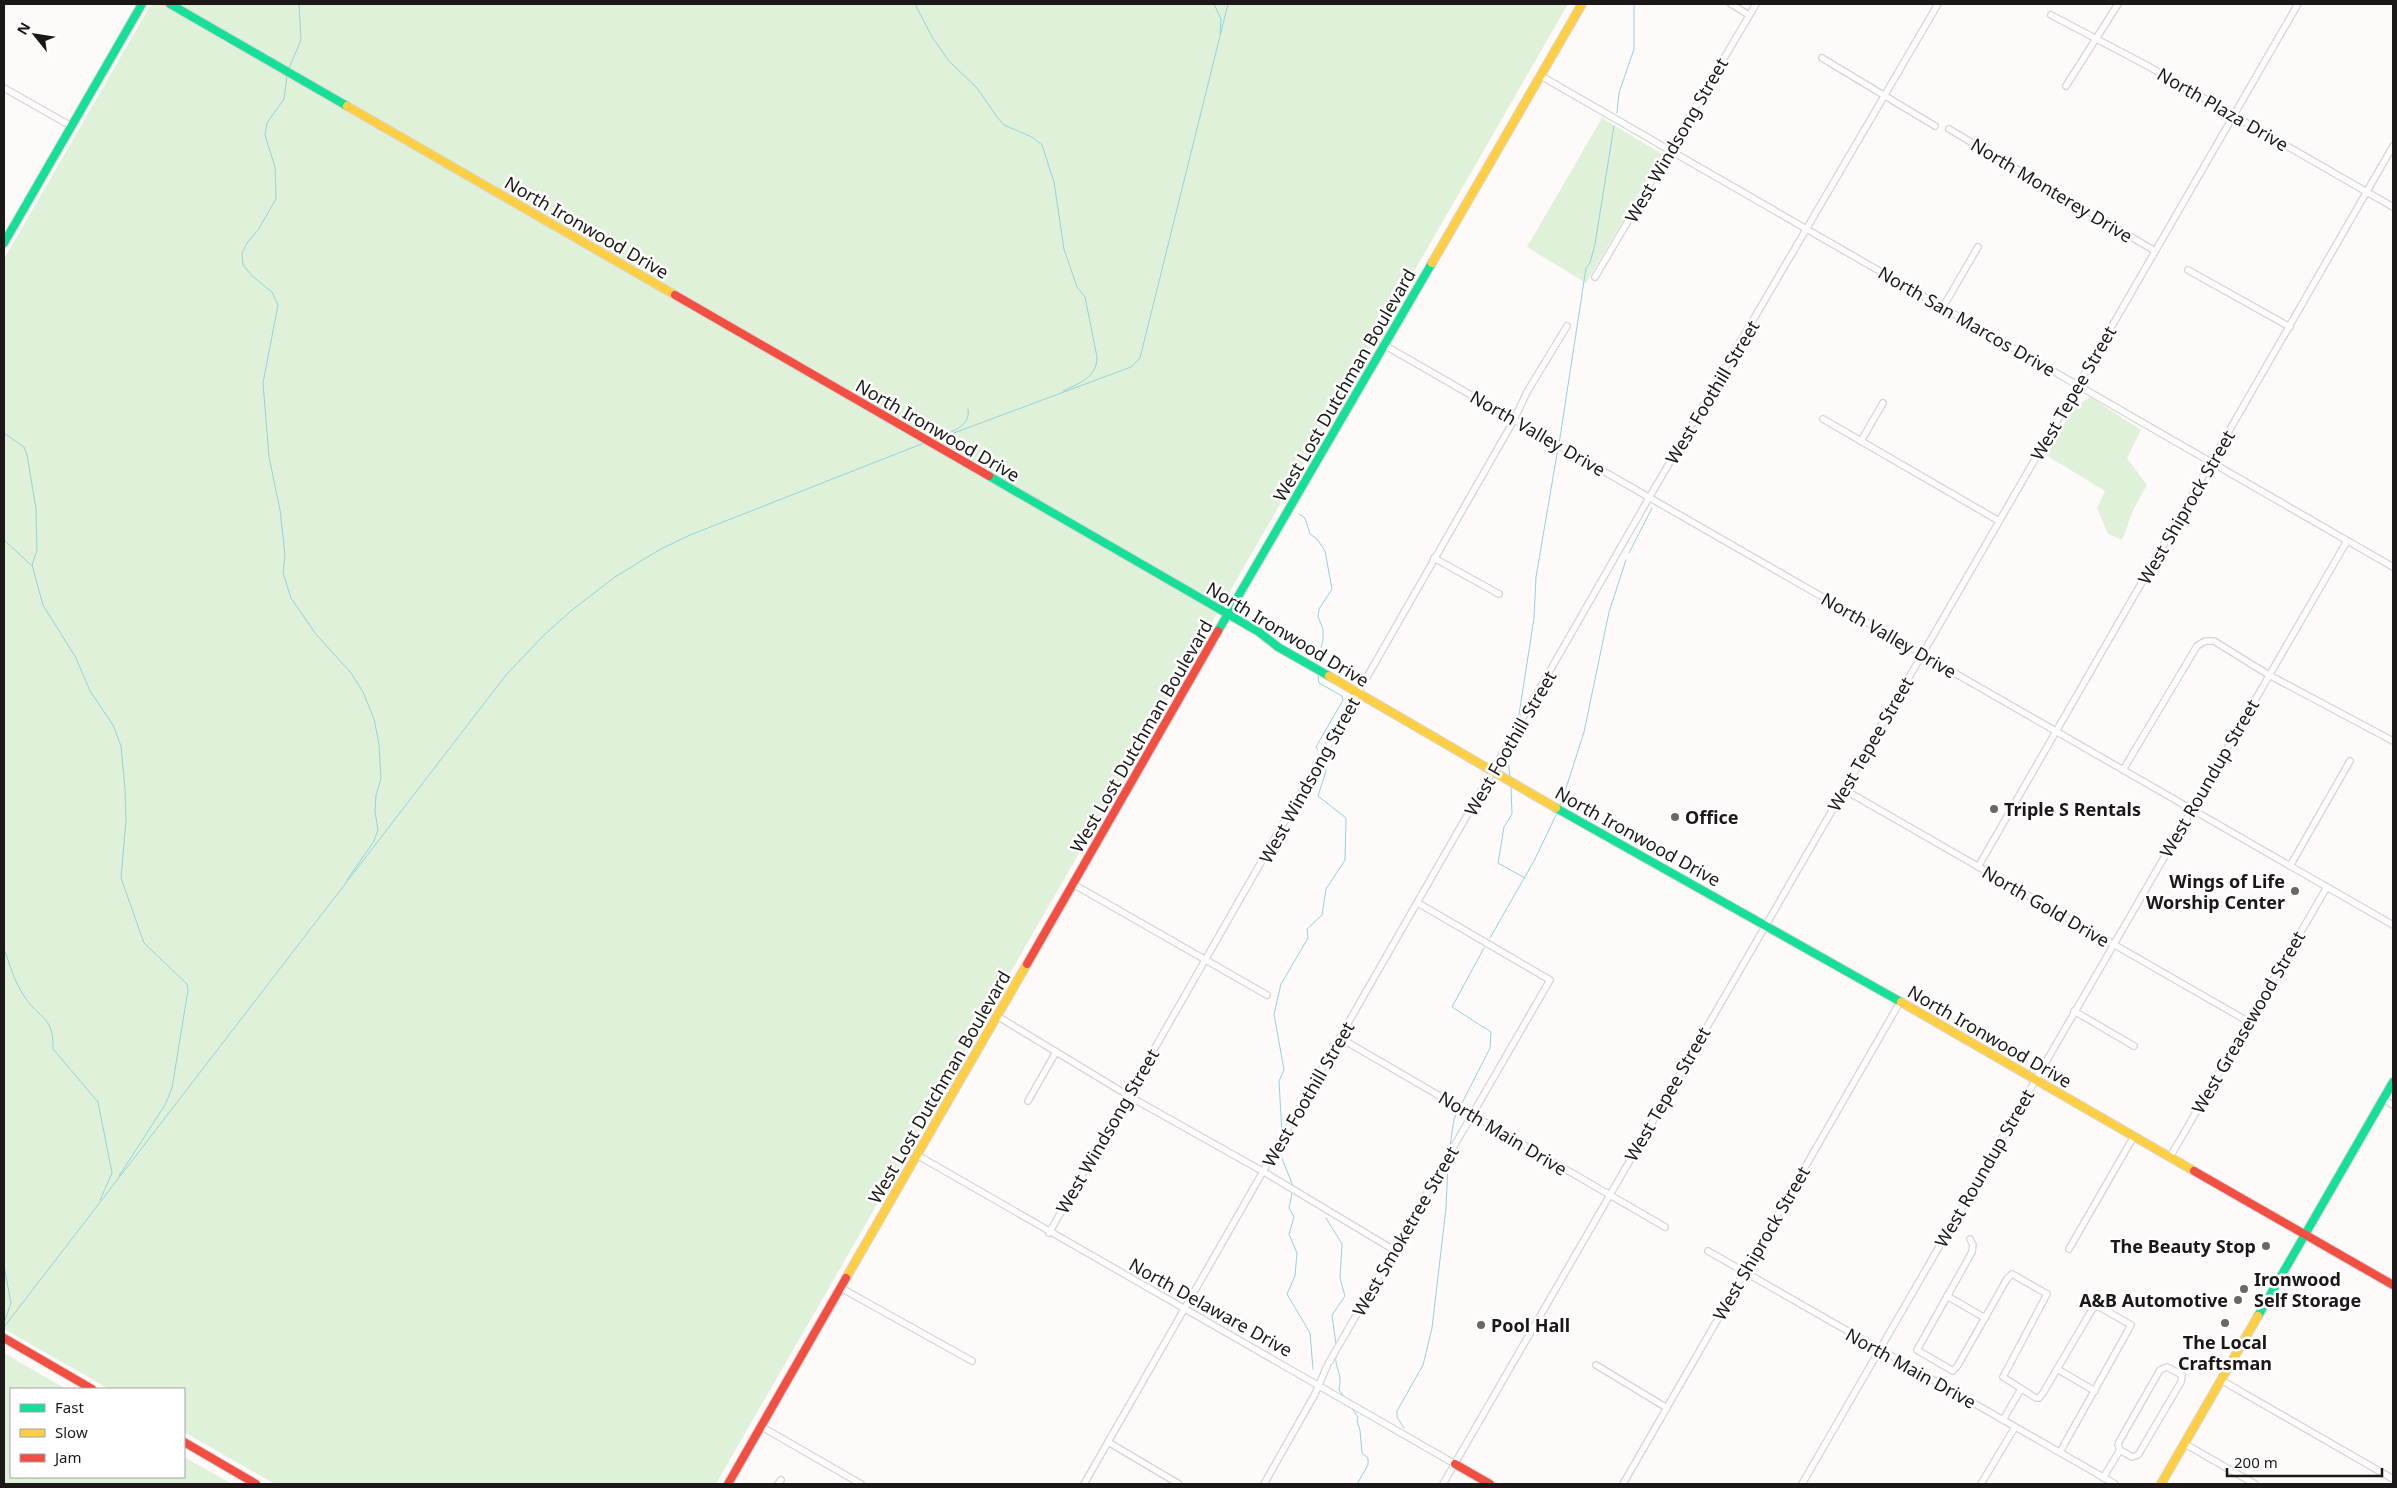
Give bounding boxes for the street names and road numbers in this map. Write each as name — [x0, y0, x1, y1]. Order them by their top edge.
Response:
street label: West Windsong Street — [1619, 53, 1733, 227]
street label: North Plaza Drive — [2153, 62, 2293, 156]
street label: North Monterey Drive — [1967, 132, 2137, 248]
street label: North Ironwood Drive — [501, 170, 673, 284]
street label: North San Marcos Drive — [1874, 260, 2060, 382]
street label: West Lost Dutchman Boulevard — [1267, 264, 1421, 506]
street label: West Foothill Street — [1659, 315, 1765, 468]
street label: West Tepee Street — [2025, 321, 2122, 465]
street label: North Ironwood Drive — [852, 373, 1024, 487]
street label: North Valley Drive — [1466, 385, 1610, 481]
street label: West Shiprock Street — [2132, 425, 2240, 588]
street label: North Ironwood Drive — [1202, 576, 1374, 692]
street label: North Valley Drive — [1817, 587, 1961, 683]
street label: West Lost Dutchman Boulevard — [1064, 615, 1218, 857]
street label: West Foothill Street — [1459, 666, 1562, 820]
street label: West Tepee Street — [1822, 672, 1919, 816]
street label: West Windsong Street — [1253, 692, 1365, 867]
street label: West Roundup Street — [2154, 694, 2264, 861]
street label: North Ironwood Drive — [1551, 780, 1725, 892]
street label: North Gold Drive — [1978, 860, 2114, 952]
street label: West Greasewood Street — [2186, 926, 2310, 1118]
street label: West Lost Dutchman Boulevard — [862, 966, 1016, 1208]
street label: North Ironwood Drive — [1904, 979, 2076, 1093]
street label: West Foothill Street — [1257, 1017, 1360, 1171]
street label: West Tepee Street — [1619, 1022, 1716, 1166]
street label: West Windsong Street — [1050, 1044, 1164, 1218]
street label: West Roundup Street — [1929, 1084, 2039, 1251]
street label: North Main Drive — [1434, 1085, 1572, 1181]
street label: West Smoketree Street — [1346, 1141, 1464, 1320]
street label: West Shiprock Street — [1707, 1161, 1815, 1324]
street label: North Delaware Drive — [1125, 1252, 1297, 1362]
street label: North Main Drive — [1841, 1322, 1981, 1414]

